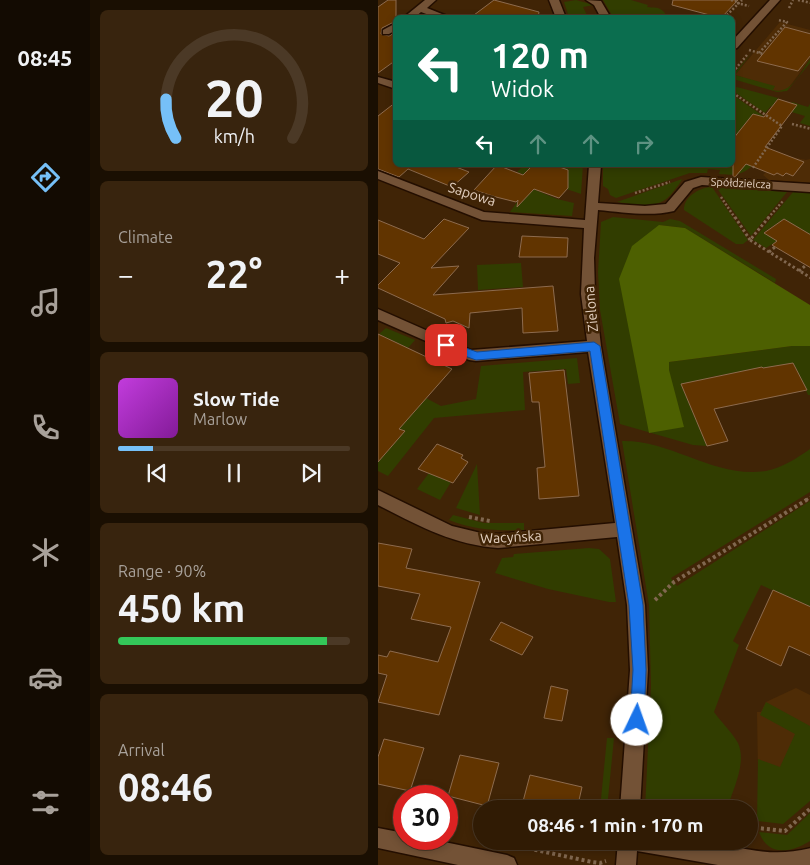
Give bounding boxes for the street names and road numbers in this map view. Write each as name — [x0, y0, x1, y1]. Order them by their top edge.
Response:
street label: Spółdzielcza — [710, 175, 772, 191]
street label: Sapowa — [446, 179, 498, 209]
street label: Zielona — [581, 285, 601, 333]
street label: Wacyńska — [480, 527, 542, 547]

